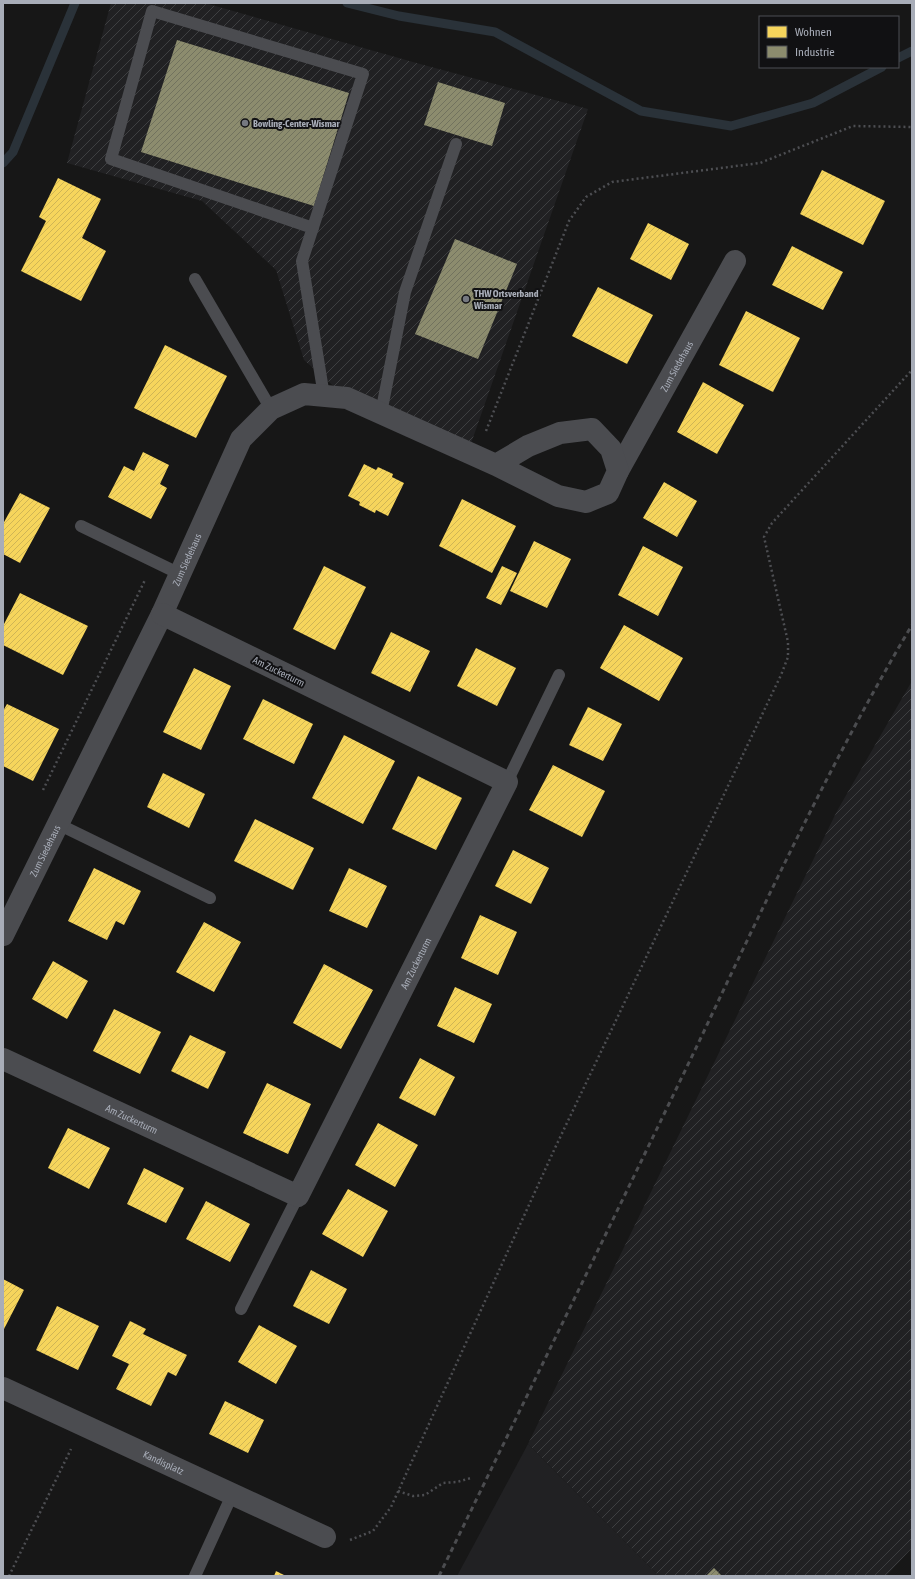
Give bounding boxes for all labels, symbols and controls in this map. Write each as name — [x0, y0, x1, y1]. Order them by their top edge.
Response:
legend — [759, 16, 899, 68]
text: Wohnen — [795, 25, 832, 39]
text: Industrie — [795, 45, 835, 59]
marker: Bowling-Center-Wismar — [240, 118, 250, 128]
place label: Bowling-Center-Wismar — [253, 118, 340, 129]
place label: THW Ortsverband Wismar — [473, 288, 539, 311]
marker: THW Ortsverband Wismar — [461, 294, 471, 304]
street label: Zum Siedehaus — [658, 339, 696, 394]
street label: Zum Siedehaus — [170, 531, 204, 588]
street label: Am Zuckerturm — [251, 654, 306, 689]
street label: Zum Siedehaus — [28, 823, 63, 879]
street label: Am Zuckerturm — [398, 936, 433, 991]
street label: Am Zuckerturm — [104, 1102, 159, 1136]
street label: Kandisplatz — [141, 1449, 186, 1477]

